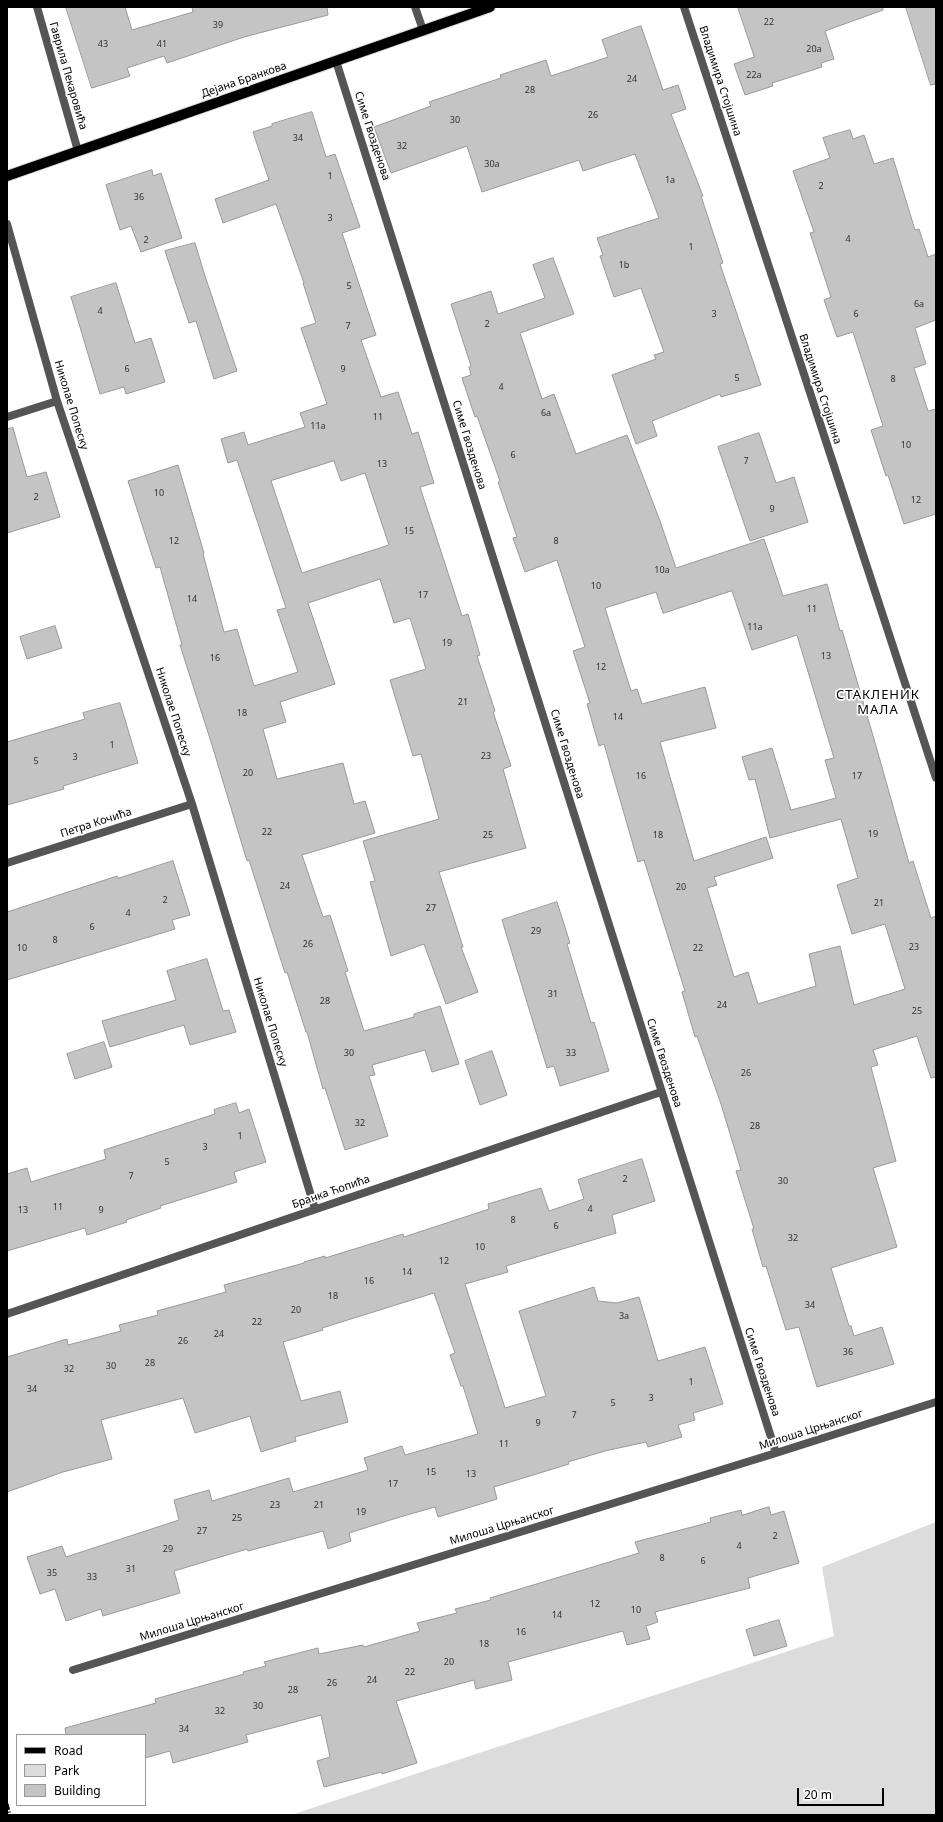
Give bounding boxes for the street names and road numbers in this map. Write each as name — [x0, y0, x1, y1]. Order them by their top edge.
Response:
street label: Гаврила Пекаровића — [46, 21, 90, 131]
street label: Владимира Стојшина — [696, 24, 744, 138]
street label: Дејана Бранкова — [200, 59, 288, 101]
street label: Симе Гвозденова — [351, 90, 393, 182]
street label: Владимира Стојшина — [796, 332, 844, 446]
street label: Николае Попеску — [51, 359, 91, 451]
street label: Симе Гвозденова — [449, 399, 489, 491]
street label: Николае Попеску — [152, 666, 194, 758]
street label: Симе Гвозденова — [547, 708, 587, 800]
street label: Петра Кочића — [59, 805, 133, 841]
street label: Николае Попеску — [250, 976, 290, 1068]
street label: Симе Гвозденова — [643, 1017, 685, 1109]
street label: Бранка Ћопића — [290, 1172, 372, 1212]
street label: Симе Гвозденова — [741, 1326, 783, 1418]
street label: Милоша Црњанског — [757, 1407, 865, 1453]
street label: Милоша Црњанског — [448, 1504, 556, 1548]
street label: Милоша Црњанског — [138, 1600, 246, 1644]

